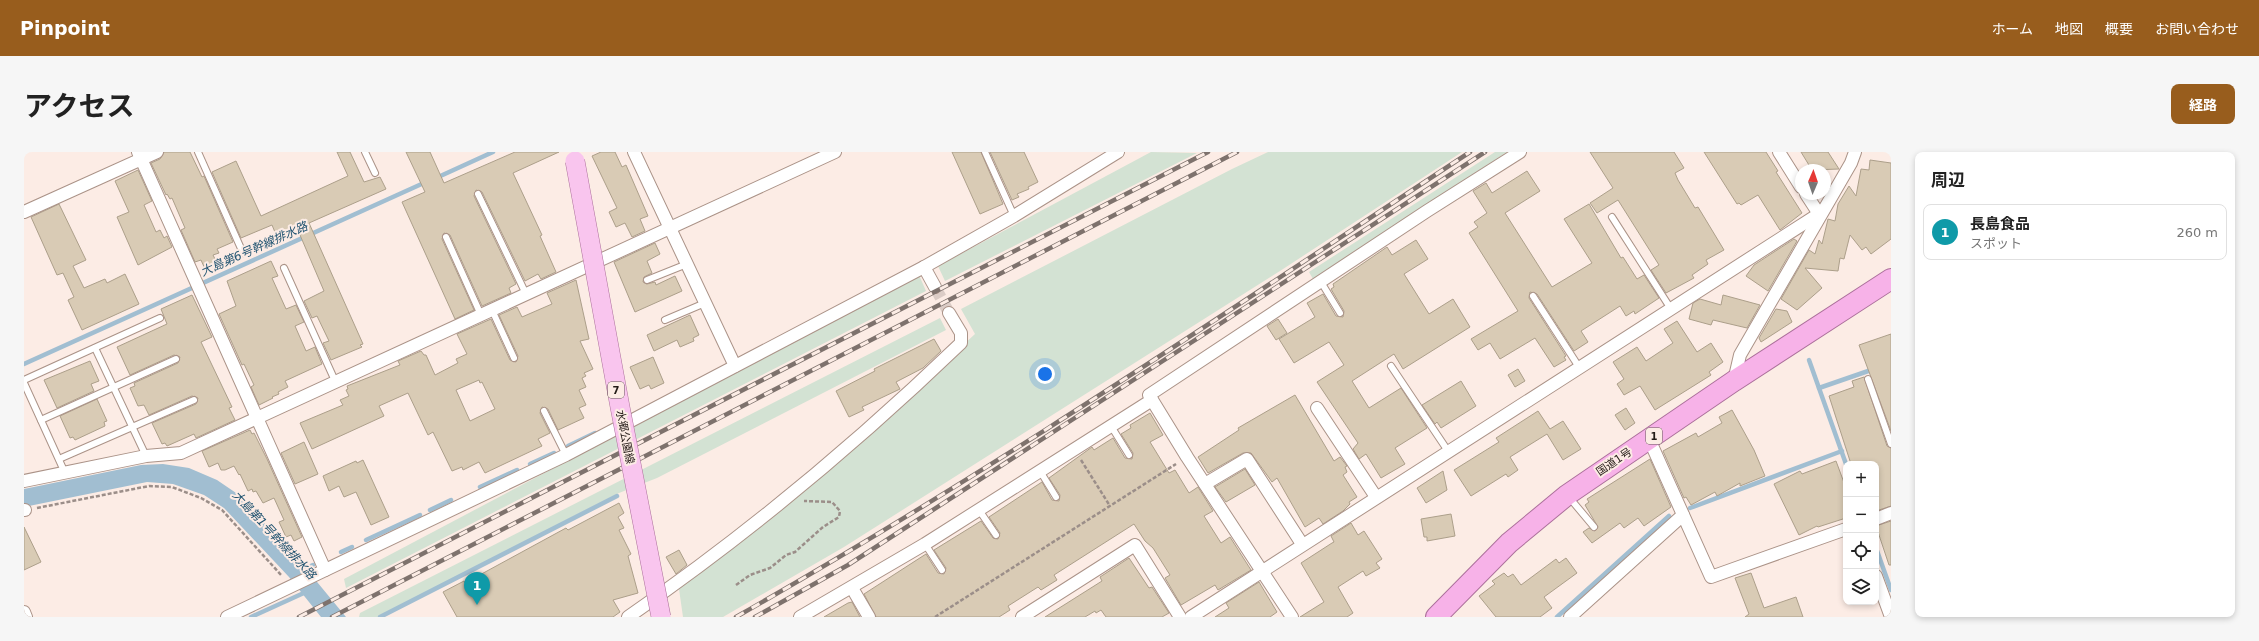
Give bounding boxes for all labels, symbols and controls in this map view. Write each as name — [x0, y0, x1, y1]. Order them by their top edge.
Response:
text: Pinpoint — [20, 17, 110, 39]
text: ホーム — [1991, 21, 2033, 37]
text: 地図 — [2055, 21, 2083, 37]
text: 概要 — [2105, 21, 2133, 37]
text: お問い合わせ — [2155, 21, 2239, 37]
button: 経路 — [2171, 84, 2235, 124]
text: アクセス — [24, 90, 135, 123]
north arrow — [1795, 164, 1831, 200]
text: 周辺 — [1931, 170, 1965, 190]
text: 長島食品 — [1970, 215, 2030, 233]
water label: 大島第6号幹線排水路 — [198, 219, 311, 279]
text: 1 — [1940, 225, 1950, 240]
text: 260 m — [2176, 225, 2218, 240]
text: スポット — [1970, 236, 2022, 251]
your location — [1035, 364, 1055, 384]
road number: 7 — [608, 382, 624, 398]
street label: 水郷公園線 — [613, 409, 637, 465]
road number: 1 — [1646, 428, 1662, 444]
street label: 国道1号 — [1594, 445, 1634, 479]
map controls — [1843, 461, 1879, 605]
button: + — [1843, 461, 1879, 497]
water label: 大島第1号幹線排水路 — [229, 488, 319, 583]
button: − — [1843, 497, 1879, 533]
button: locate — [1843, 533, 1879, 569]
button: layers — [1843, 569, 1879, 605]
pin: 1 — [464, 572, 490, 605]

